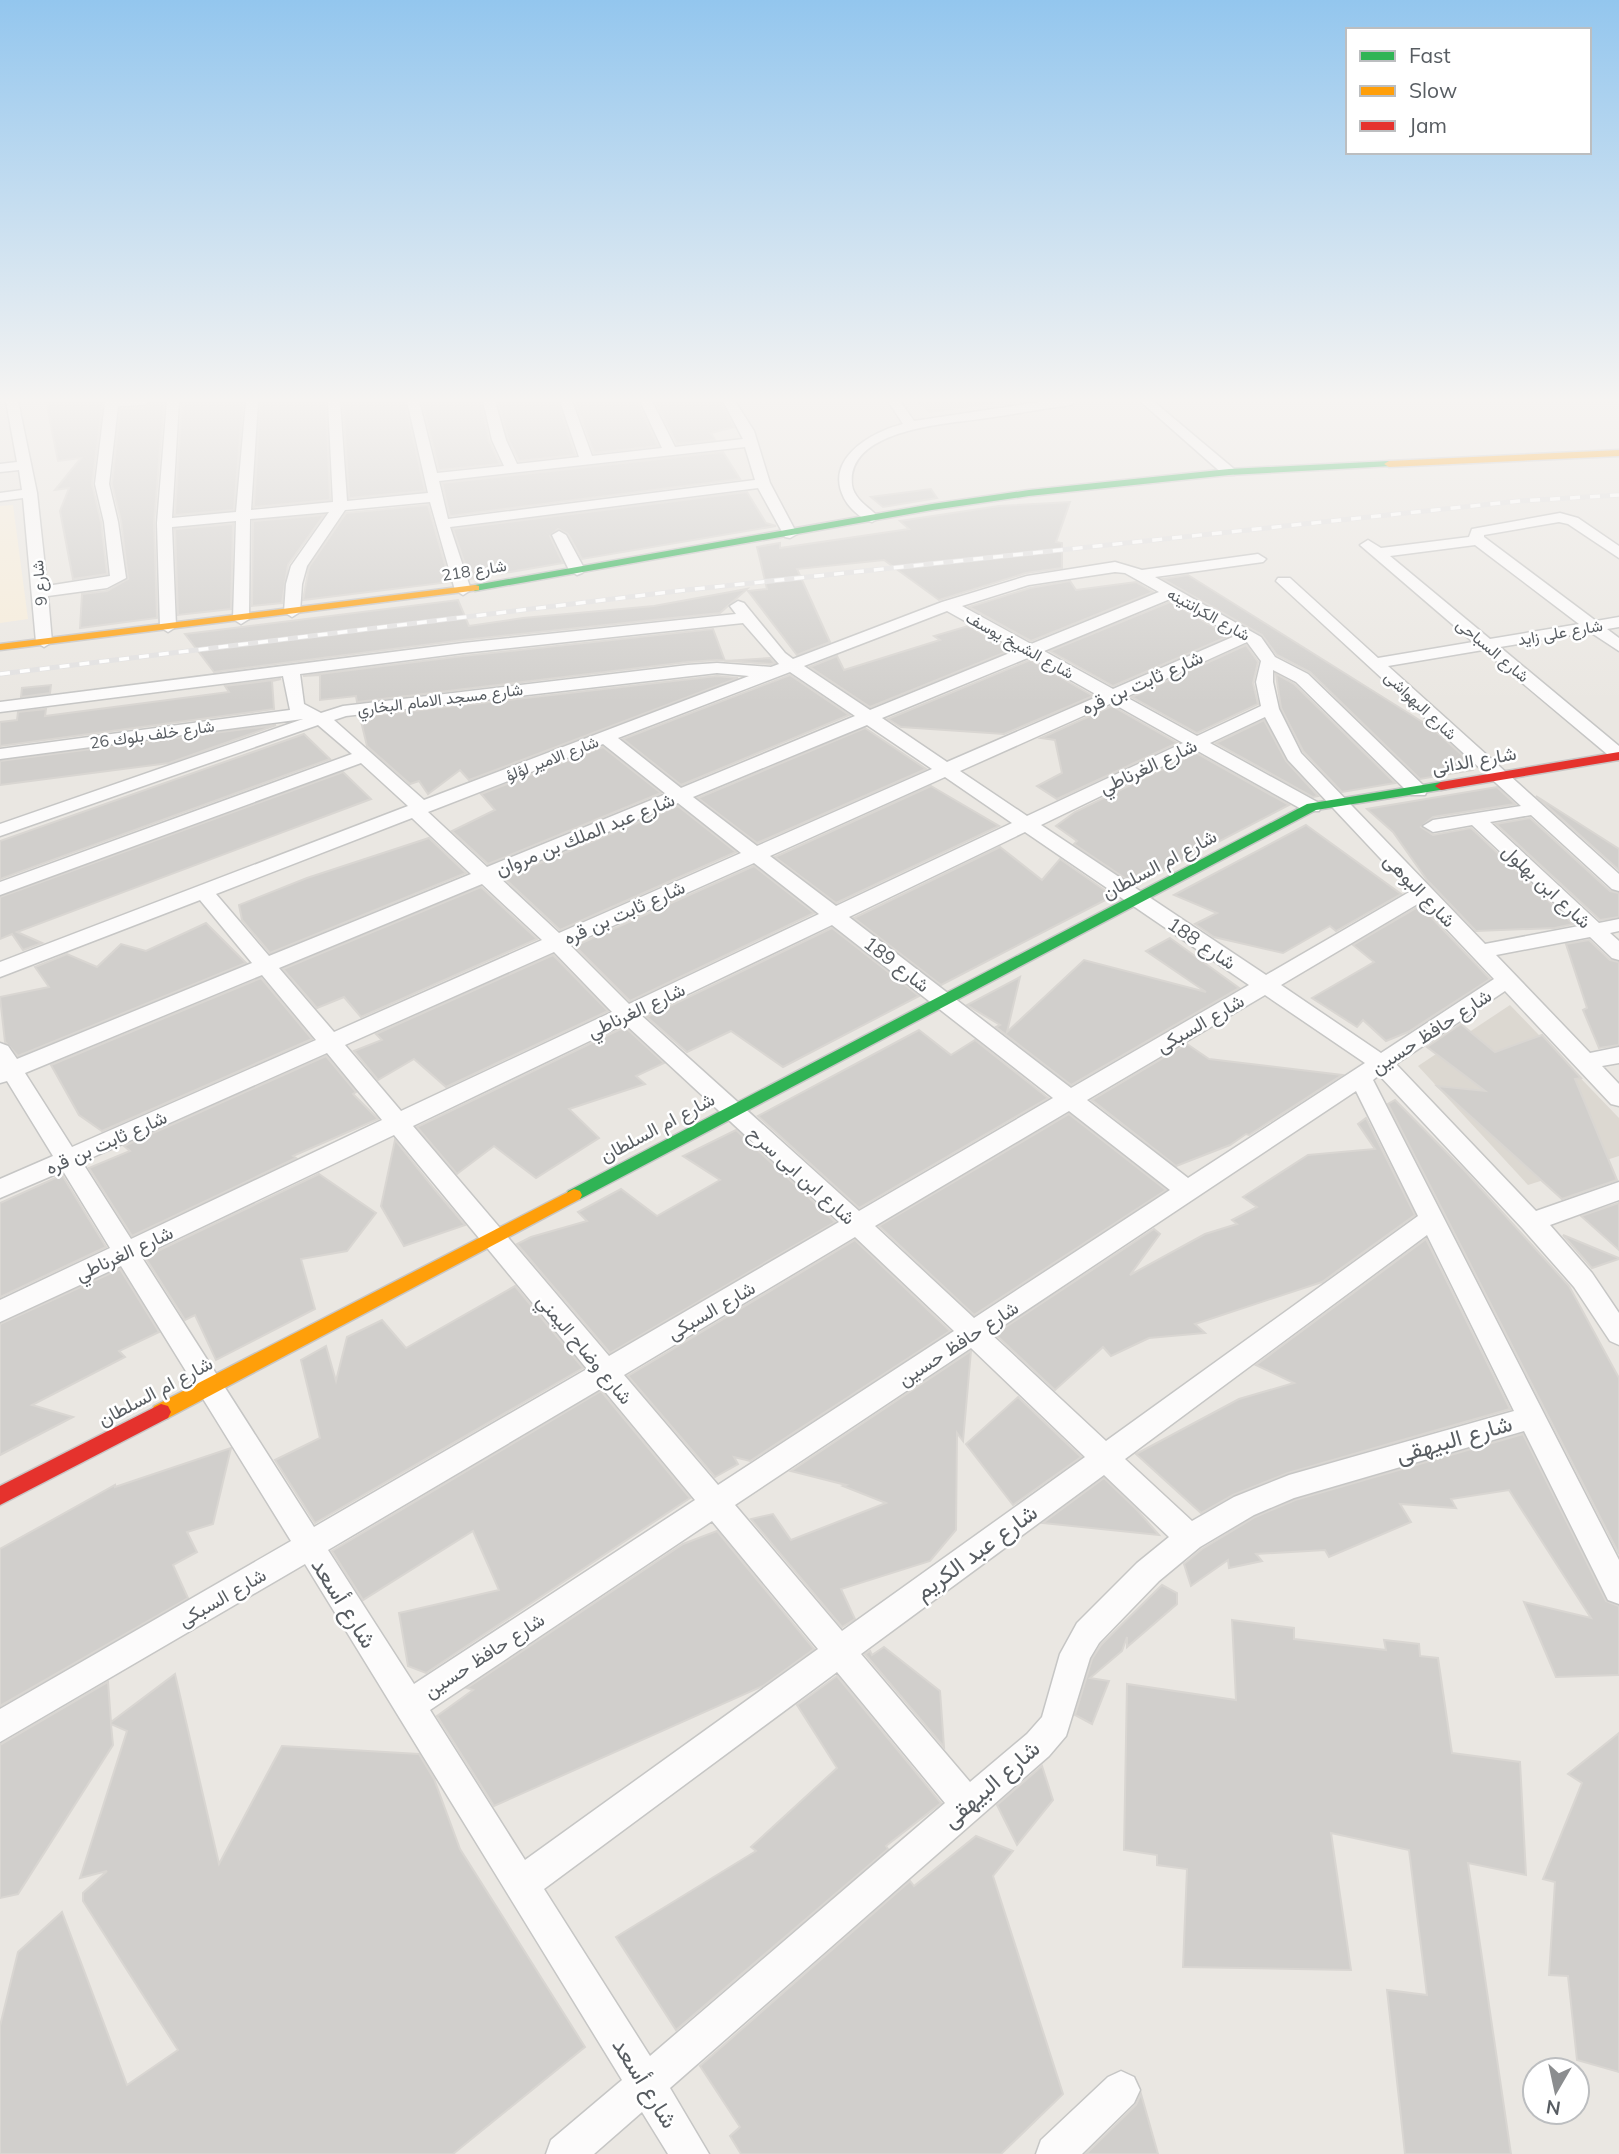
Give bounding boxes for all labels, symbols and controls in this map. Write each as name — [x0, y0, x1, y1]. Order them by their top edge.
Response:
legend — [1346, 28, 1591, 154]
text: Fast — [1409, 42, 1451, 68]
text: Slow — [1409, 77, 1457, 103]
text: Jam — [1409, 112, 1447, 138]
street label: شارع 218 — [440, 555, 508, 587]
street label: شارع 9 — [27, 559, 53, 607]
street label: شارع الكرانتينه — [1163, 583, 1254, 647]
street label: شارع الشيخ يوسف — [961, 607, 1078, 685]
street label: شارع السباحى — [1451, 614, 1534, 688]
street label: شارع على زايد — [1516, 615, 1604, 651]
street label: شارع ثابت بن قره — [1078, 645, 1207, 720]
street label: شارع البهواشى — [1379, 666, 1461, 745]
street label: شارع مسجد الامام البخاري — [356, 679, 525, 723]
street label: شارع خلف بلوك 26 — [88, 715, 216, 755]
street label: شارع الامير لؤلؤ — [503, 731, 602, 787]
street label: شارع الغرناطي — [1095, 733, 1202, 803]
street label: شارع الدانى — [1430, 741, 1518, 780]
street label: شارع عبد الملك بن مروان — [492, 787, 678, 882]
street label: شارع ام السلطان — [1098, 824, 1221, 905]
street label: شارع ابن بهلول — [1497, 838, 1597, 934]
street label: شارع البوهى — [1378, 848, 1461, 933]
street label: شارع ثابت بن قره — [560, 875, 689, 950]
street label: شارع 188 — [1163, 911, 1241, 975]
street label: شارع 189 — [859, 931, 935, 998]
street label: شارع الغرناطي — [583, 977, 690, 1047]
street label: شارع حافظ حسين — [1366, 983, 1496, 1080]
street label: شارع السبكى — [1152, 988, 1249, 1059]
street label: شارع ام السلطان — [596, 1087, 719, 1168]
street label: شارع ثابت بن قره — [42, 1105, 171, 1180]
street label: شارع ابن ابى سرح — [743, 1121, 861, 1230]
street label: شارع الغرناطي — [71, 1220, 178, 1290]
street label: شارع السبكى — [663, 1275, 760, 1346]
street label: شارع وضاح اليمني — [529, 1289, 638, 1412]
street label: شارع حافظ حسين — [893, 1295, 1023, 1392]
street label: شارع ام السلطان — [94, 1351, 217, 1432]
street label: شارع البيهقى — [1392, 1408, 1516, 1471]
street label: شارع عبد الكريم — [909, 1497, 1044, 1607]
street label: شارع أسعد — [304, 1552, 384, 1654]
street label: شارع السبكى — [174, 1562, 271, 1633]
street label: شارع حافظ حسين — [419, 1607, 549, 1704]
street label: شارع البيهقى — [936, 1733, 1047, 1835]
street label: شارع أسعد — [605, 2032, 685, 2134]
north arrow — [1521, 2056, 1591, 2126]
text: N — [1544, 2095, 1562, 2121]

